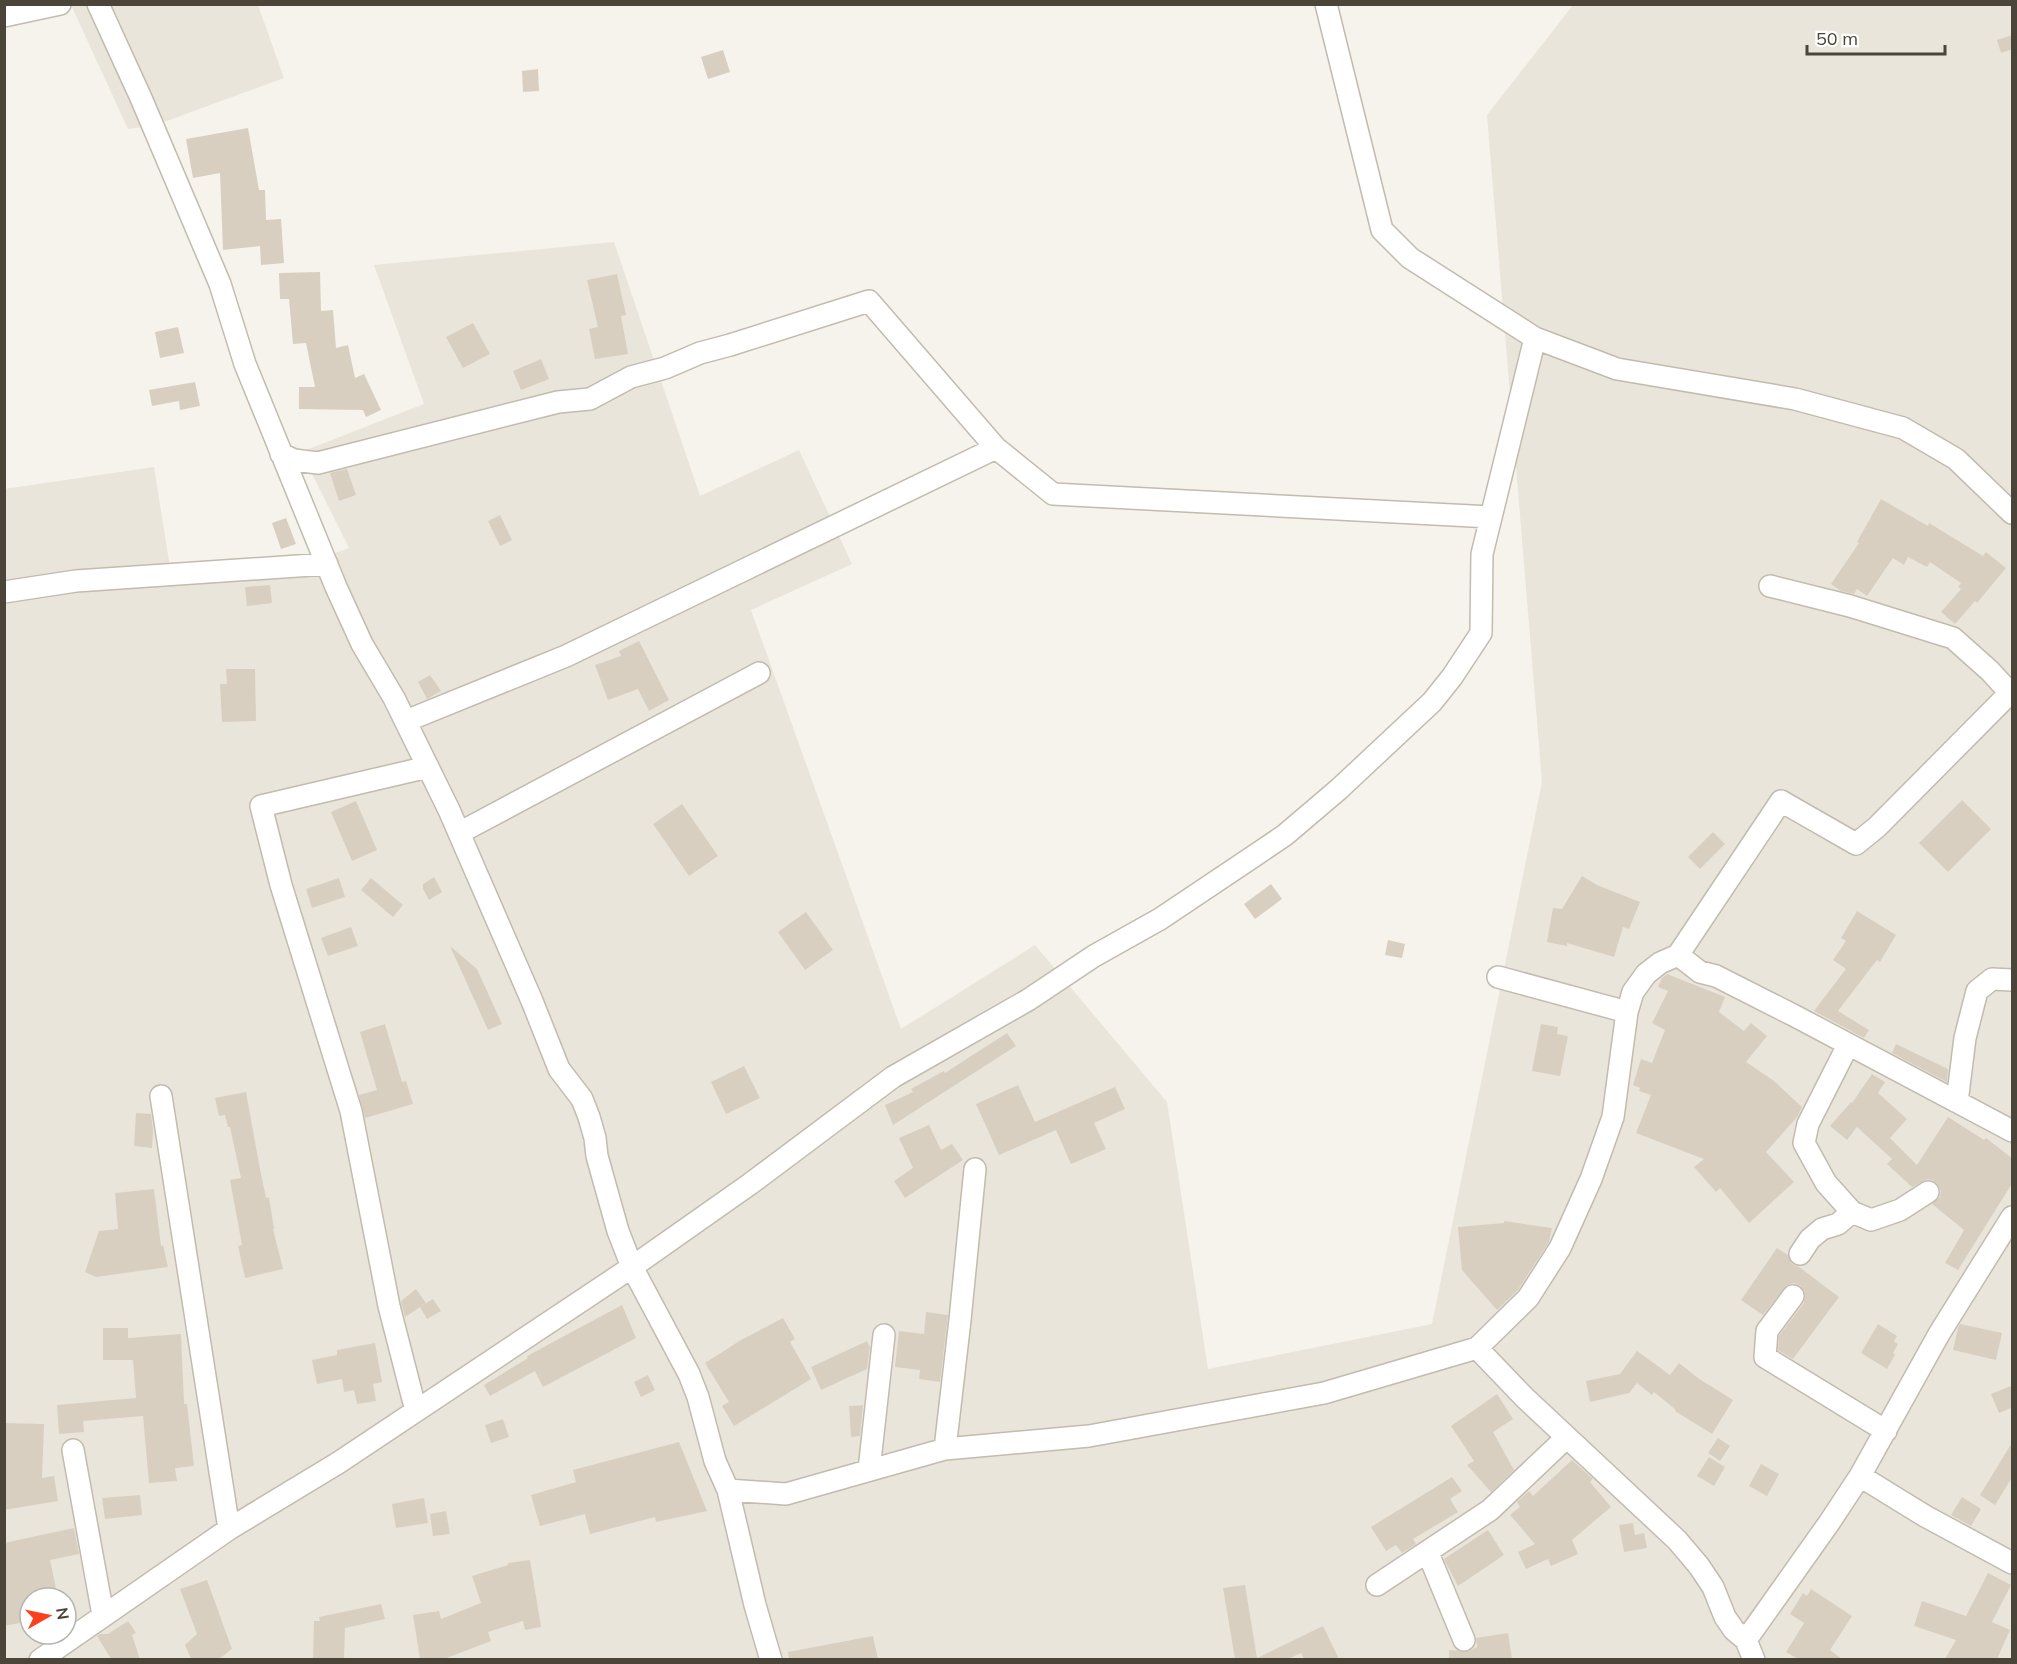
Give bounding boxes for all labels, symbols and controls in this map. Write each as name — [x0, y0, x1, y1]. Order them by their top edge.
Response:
scale bar — [1807, 18, 1945, 56]
text: 50 m — [1816, 27, 1858, 50]
north arrow — [18, 1586, 78, 1646]
text: N — [52, 1606, 74, 1621]

